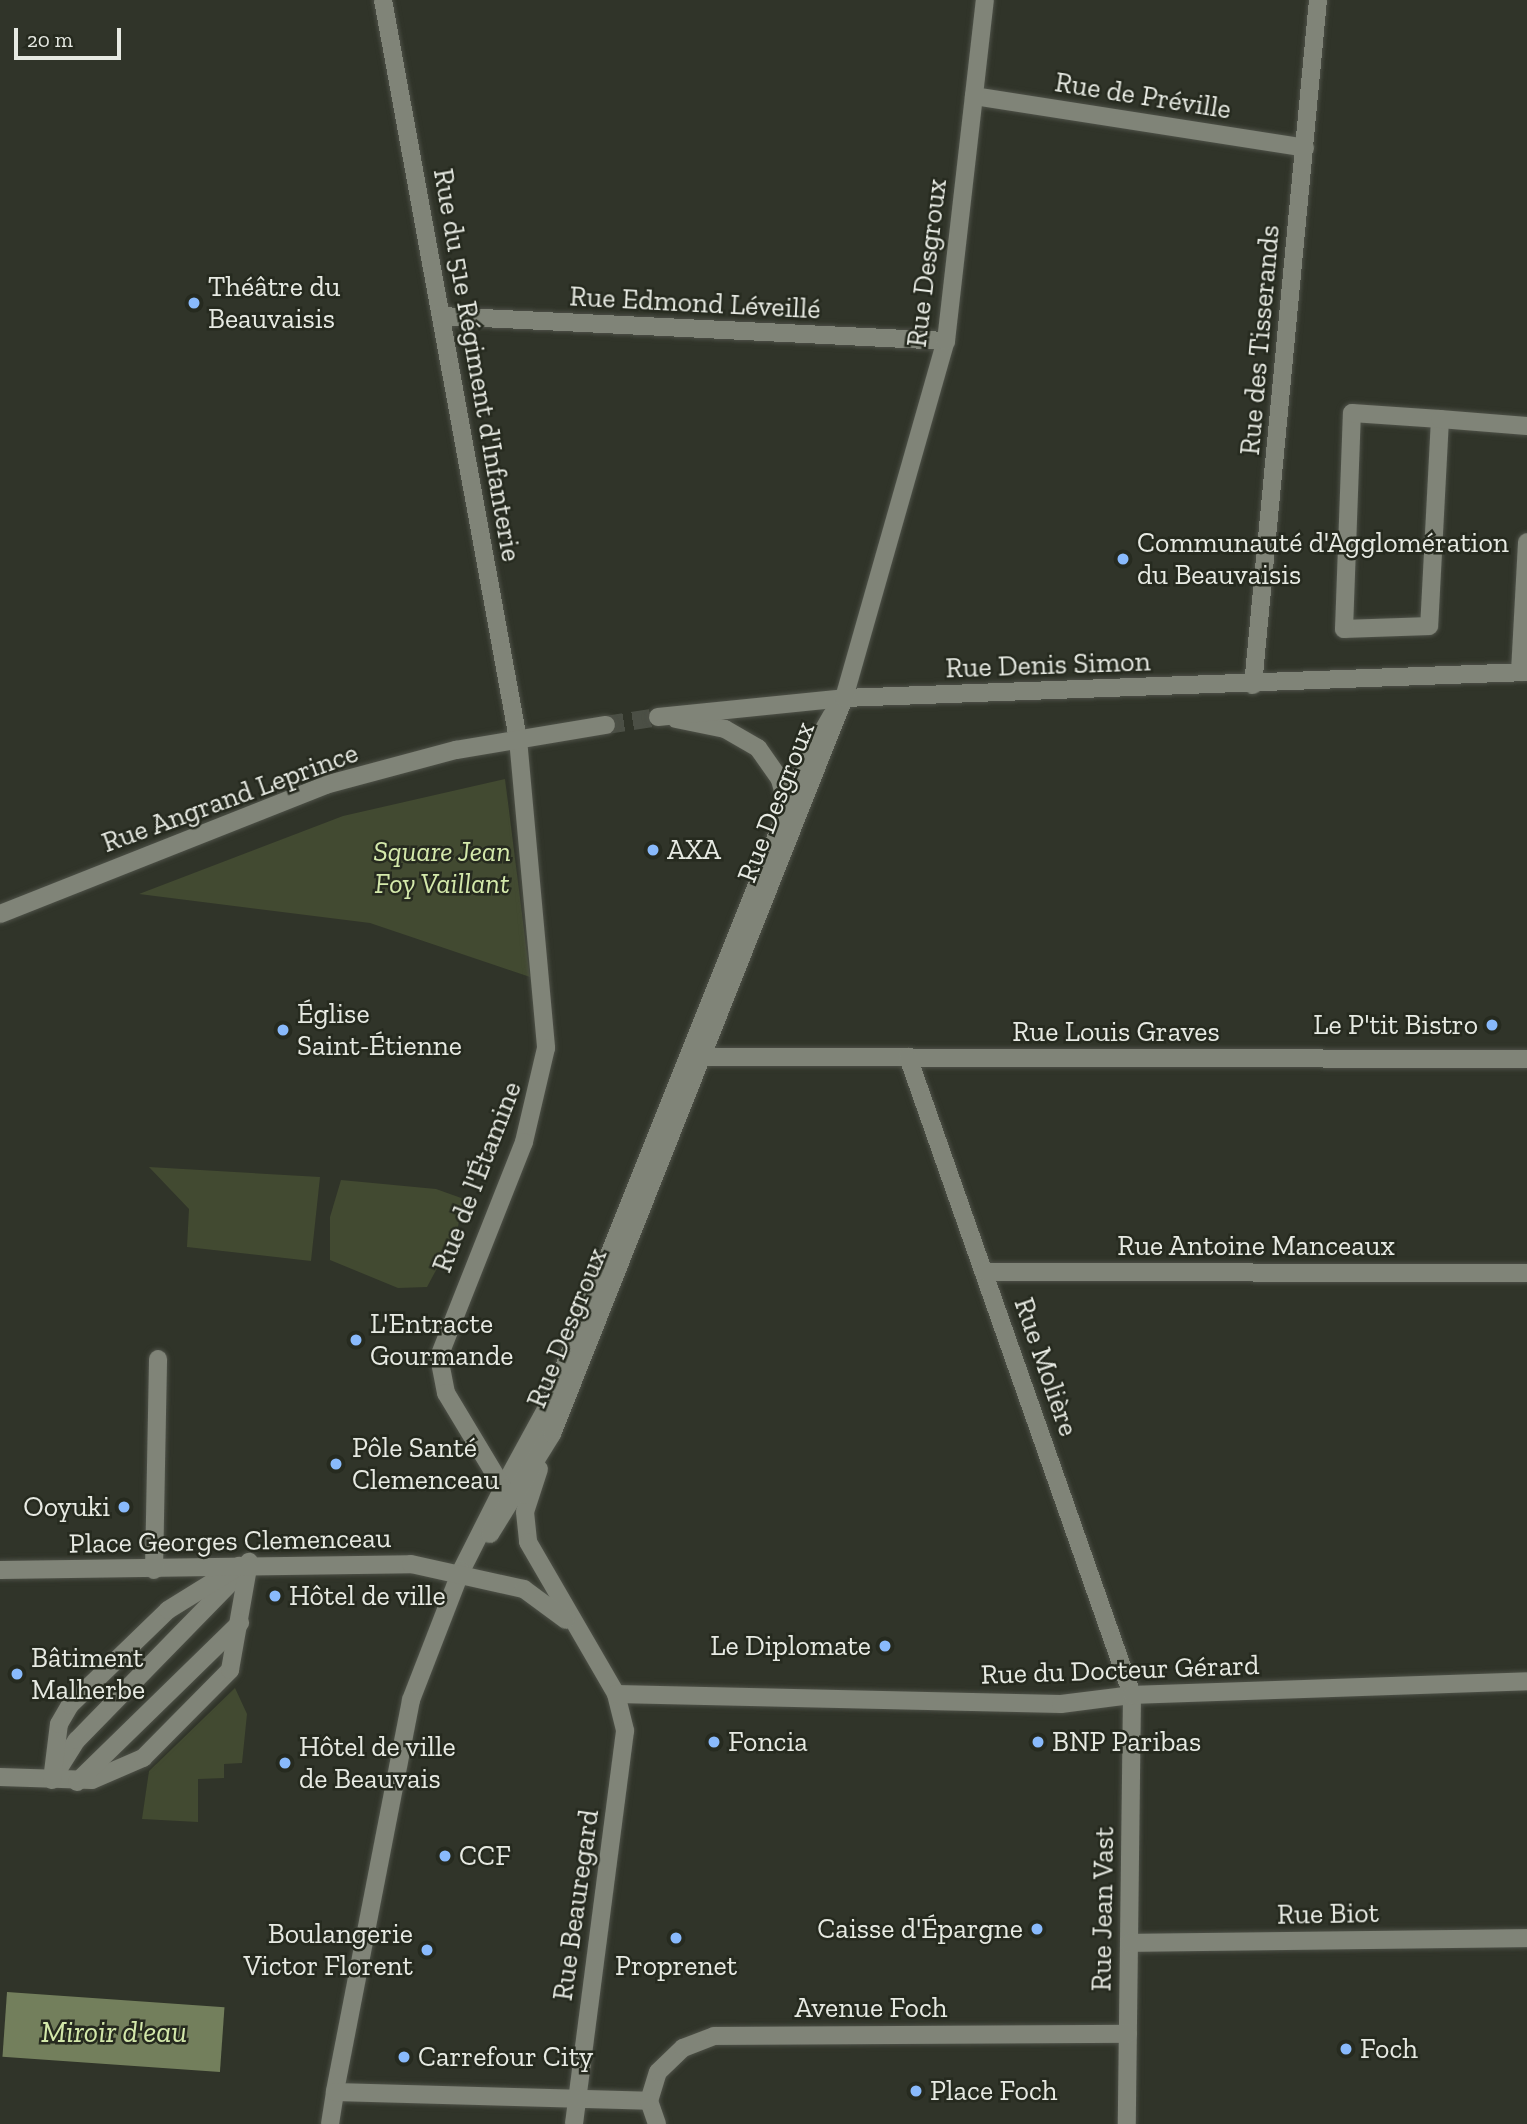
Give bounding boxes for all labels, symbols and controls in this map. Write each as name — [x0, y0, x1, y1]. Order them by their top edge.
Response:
scale bar — [18, 14, 124, 58]
text: 20 m — [27, 27, 73, 52]
street label: Rue de Préville — [1052, 65, 1234, 127]
street label: Rue du 51e Régiment d'Infanterie — [426, 166, 528, 564]
street label: Rue Desgroux — [900, 177, 954, 349]
street label: Rue des Tisserands — [1233, 223, 1287, 457]
place label: Théâtre du Beauvaisis — [208, 270, 340, 336]
street label: Rue Edmond Léveillé — [569, 280, 821, 326]
marker: Théâtre du Beauvaisis — [186, 295, 202, 311]
place label: Communauté d'Agglomération du Beauvaisis — [1137, 526, 1509, 592]
marker: Communauté d'Agglomération du Beauvaisis — [1115, 551, 1131, 567]
street label: Rue Denis Simon — [945, 645, 1151, 685]
street label: Rue Desgroux — [730, 717, 822, 887]
street label: Rue Angrand Leprince — [97, 736, 363, 860]
place label: AXA — [667, 833, 721, 867]
park label: Square Jean Foy Vaillant — [373, 835, 511, 901]
marker: AXA — [645, 842, 661, 858]
place label: Église Saint-Étienne — [297, 997, 462, 1063]
place label: Le P'tit Bistro — [1313, 1008, 1478, 1042]
street label: Rue Louis Graves — [1012, 1015, 1220, 1049]
marker: Le P'tit Bistro — [1484, 1017, 1500, 1033]
marker: Église Saint-Étienne — [275, 1022, 291, 1038]
street label: Rue de l'Étamine — [425, 1077, 529, 1277]
street label: Rue Antoine Manceaux — [1117, 1229, 1395, 1263]
street label: Rue Desgroux — [520, 1243, 614, 1413]
street label: Rue Molière — [1007, 1293, 1085, 1441]
place label: L'Entracte Gourmande — [370, 1307, 513, 1373]
marker: L'Entracte Gourmande — [348, 1332, 364, 1348]
place label: Pôle Santé Clemenceau — [352, 1431, 499, 1497]
marker: Pôle Santé Clemenceau — [326, 1454, 346, 1474]
place label: Ooyuki — [23, 1490, 110, 1524]
marker: Ooyuki — [116, 1499, 132, 1515]
street label: Place Georges Clemenceau — [68, 1521, 392, 1561]
place label: Hôtel de ville — [289, 1579, 446, 1613]
marker: Hôtel de ville — [267, 1588, 283, 1604]
place label: Le Diplomate — [710, 1629, 871, 1663]
marker: Le Diplomate — [877, 1638, 893, 1654]
place label: Bâtiment Malherbe — [31, 1641, 145, 1707]
street label: Rue du Docteur Gérard — [980, 1648, 1260, 1692]
marker: Bâtiment Malherbe — [9, 1666, 25, 1682]
place label: Foncia — [728, 1725, 808, 1759]
place label: BNP Paribas — [1052, 1725, 1202, 1759]
place label: Hôtel de ville de Beauvais — [299, 1730, 456, 1796]
marker: Foncia — [706, 1734, 722, 1750]
marker: BNP Paribas — [1030, 1734, 1046, 1750]
marker: Hôtel de ville de Beauvais — [277, 1755, 293, 1771]
street label: Rue Beauregard — [546, 1807, 606, 2003]
street label: Rue Jean Vast — [1085, 1826, 1121, 1992]
place label: CCF — [459, 1839, 511, 1873]
marker: CCF — [437, 1848, 453, 1864]
street label: Rue Biot — [1277, 1896, 1379, 1932]
place label: Caisse d'Épargne — [817, 1912, 1023, 1946]
place label: Boulangerie Victor Florent — [243, 1917, 413, 1983]
marker: Caisse d'Épargne — [1029, 1921, 1045, 1937]
marker: Proprenet — [668, 1930, 684, 1946]
marker: Boulangerie Victor Florent — [419, 1942, 435, 1958]
place label: Proprenet — [615, 1949, 737, 1983]
street label: Avenue Foch — [794, 1991, 948, 2025]
water label: Miroir d'eau — [41, 2014, 187, 2050]
place label: Foch — [1360, 2032, 1418, 2066]
place label: Carrefour City — [418, 2040, 594, 2074]
marker: Foch — [1338, 2041, 1354, 2057]
marker: Carrefour City — [396, 2049, 412, 2065]
place label: Place Foch — [930, 2074, 1058, 2108]
marker: Place Foch — [908, 2083, 924, 2099]

